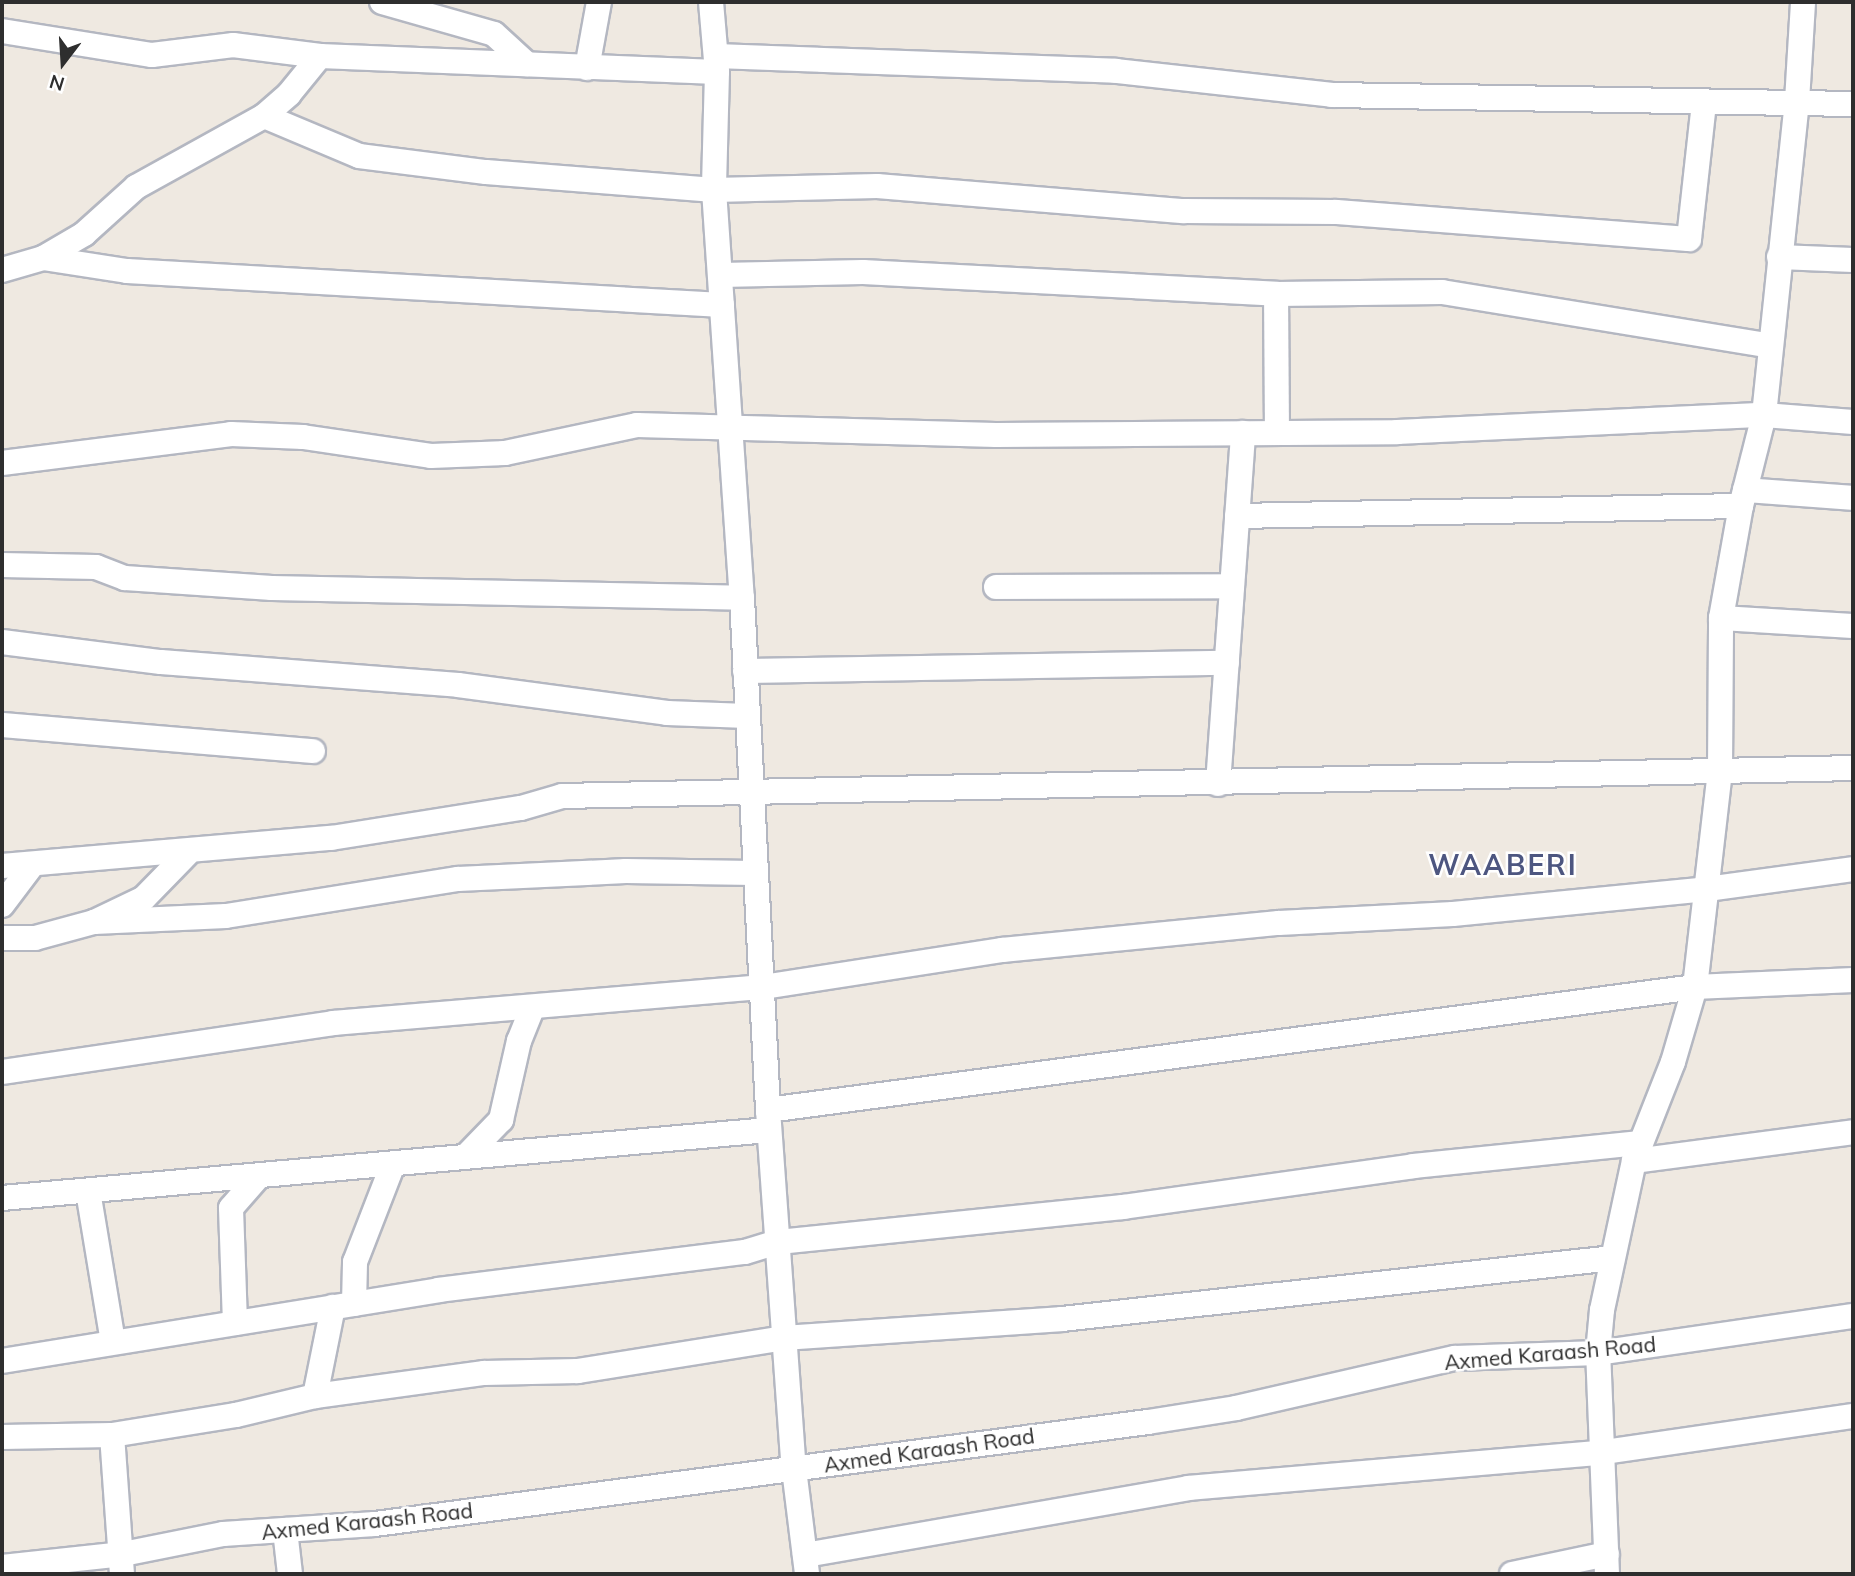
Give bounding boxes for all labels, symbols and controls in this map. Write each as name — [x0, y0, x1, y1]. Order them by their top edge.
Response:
north arrow — [28, 28, 98, 98]
text: N — [46, 70, 67, 97]
district label: WAABERI — [1429, 848, 1577, 882]
street label: Axmed Karaash Road — [1443, 1331, 1657, 1375]
street label: Axmed Karaash Road — [822, 1423, 1036, 1477]
street label: Axmed Karaash Road — [260, 1497, 474, 1545]

